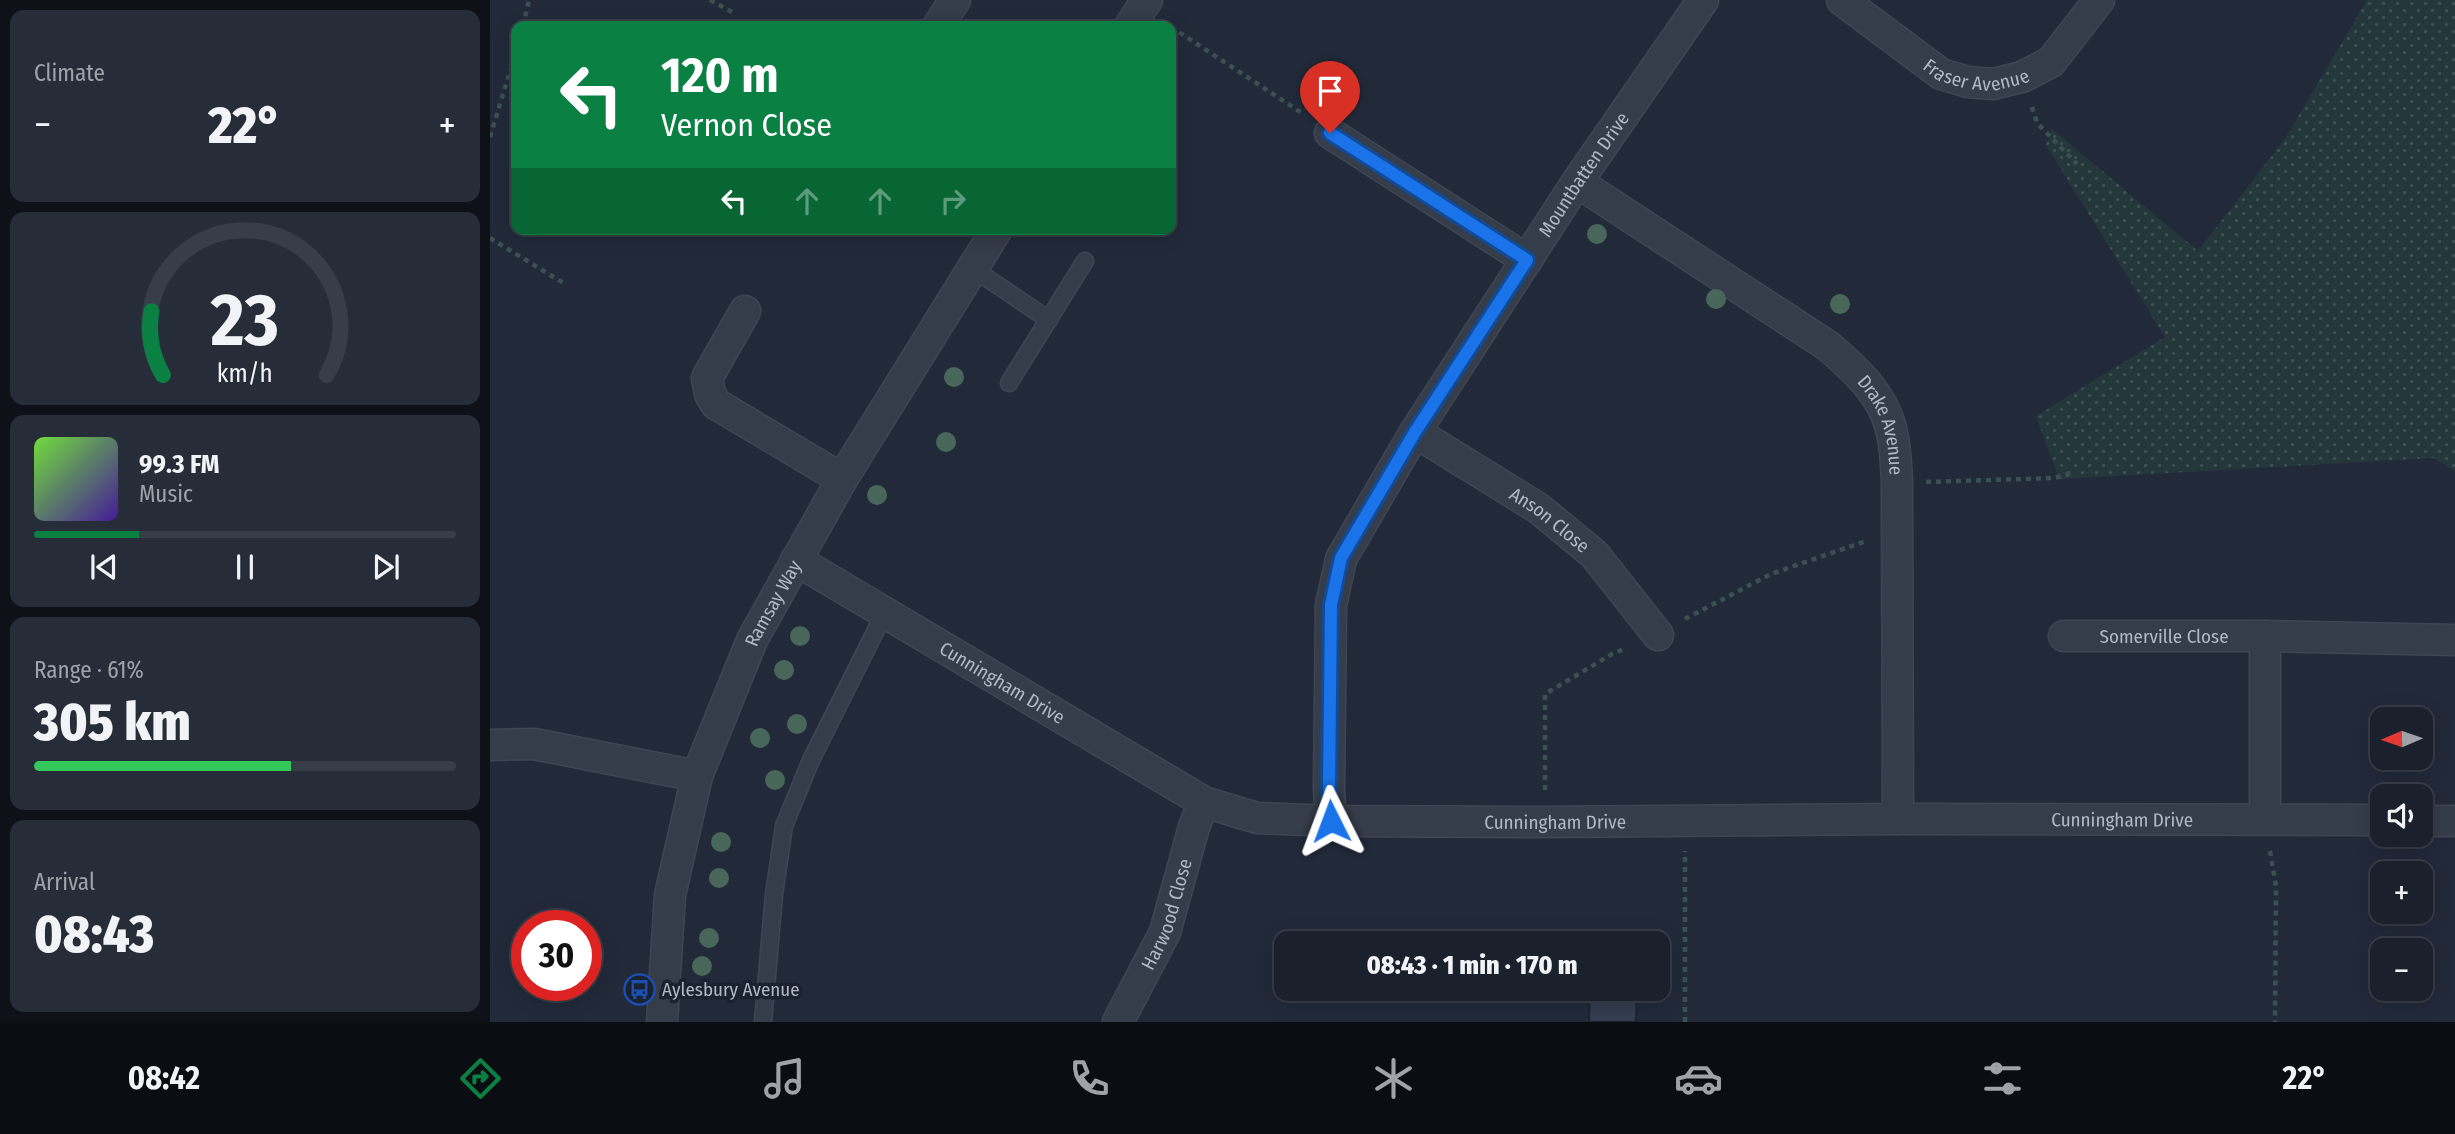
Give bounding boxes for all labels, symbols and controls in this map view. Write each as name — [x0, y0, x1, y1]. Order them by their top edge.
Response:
text: 120 m — [661, 46, 779, 105]
icon: left — [546, 49, 637, 140]
street label: Fraser Avenue — [1919, 53, 2033, 96]
text: Climate — [34, 59, 105, 87]
pin — [1300, 61, 1360, 133]
icon: arrive — [1311, 72, 1349, 110]
text: 22° — [208, 94, 282, 157]
text: − — [34, 102, 51, 148]
text: + — [439, 102, 456, 148]
text: Vernon Close — [661, 106, 832, 144]
street label: Mountbatten Drive — [1533, 108, 1633, 241]
icon: left — [715, 182, 753, 220]
icon: ahead — [788, 182, 826, 220]
icon: ahead — [861, 182, 899, 220]
icon: right — [934, 182, 972, 220]
text: 23 — [210, 277, 279, 364]
text: km/h — [217, 358, 273, 388]
street label: Drake Avenue — [1853, 370, 1908, 476]
text: 99.3 FM — [139, 449, 219, 480]
text: Music — [139, 480, 193, 508]
street label: Anson Close — [1506, 482, 1595, 557]
icon: previous — [85, 548, 123, 586]
icon: pause — [226, 548, 264, 586]
icon: next — [367, 548, 405, 586]
street label: Ramsay Way — [739, 556, 806, 650]
street label: Somerville Close — [2099, 625, 2229, 648]
street label: Cunningham Drive — [936, 636, 1069, 728]
text: Range · 61% — [34, 656, 144, 684]
text: 305 km — [34, 691, 191, 754]
north arrow — [2370, 707, 2432, 770]
map controls — [2370, 707, 2433, 1001]
position arrow — [1294, 784, 1368, 858]
button: sound — [2370, 784, 2433, 847]
street label: Cunningham Drive — [2051, 808, 2193, 831]
street label: Cunningham Drive — [1484, 810, 1626, 834]
street label: Harwood Close — [1136, 856, 1196, 973]
button: + — [2370, 861, 2433, 924]
text: Arrival — [34, 868, 95, 896]
text: 08:43 — [34, 903, 154, 966]
speed limit sign: 30 — [511, 910, 602, 1001]
button: − — [2370, 938, 2433, 1001]
text: 08:43 · 1 min · 170 m — [1366, 950, 1578, 981]
bus stop icon: Aylesbury Avenue — [622, 972, 656, 1006]
place label: Aylesbury Avenue — [662, 978, 800, 1001]
icon: directions — [456, 1054, 505, 1103]
icon: music — [760, 1054, 809, 1103]
icon: phone — [1065, 1054, 1114, 1103]
icon: climate — [1369, 1054, 1418, 1103]
icon: car — [1674, 1054, 1723, 1103]
icon: filters — [1978, 1054, 2027, 1103]
text: 08:42 — [128, 1059, 200, 1097]
text: 22° — [2283, 1059, 2327, 1097]

